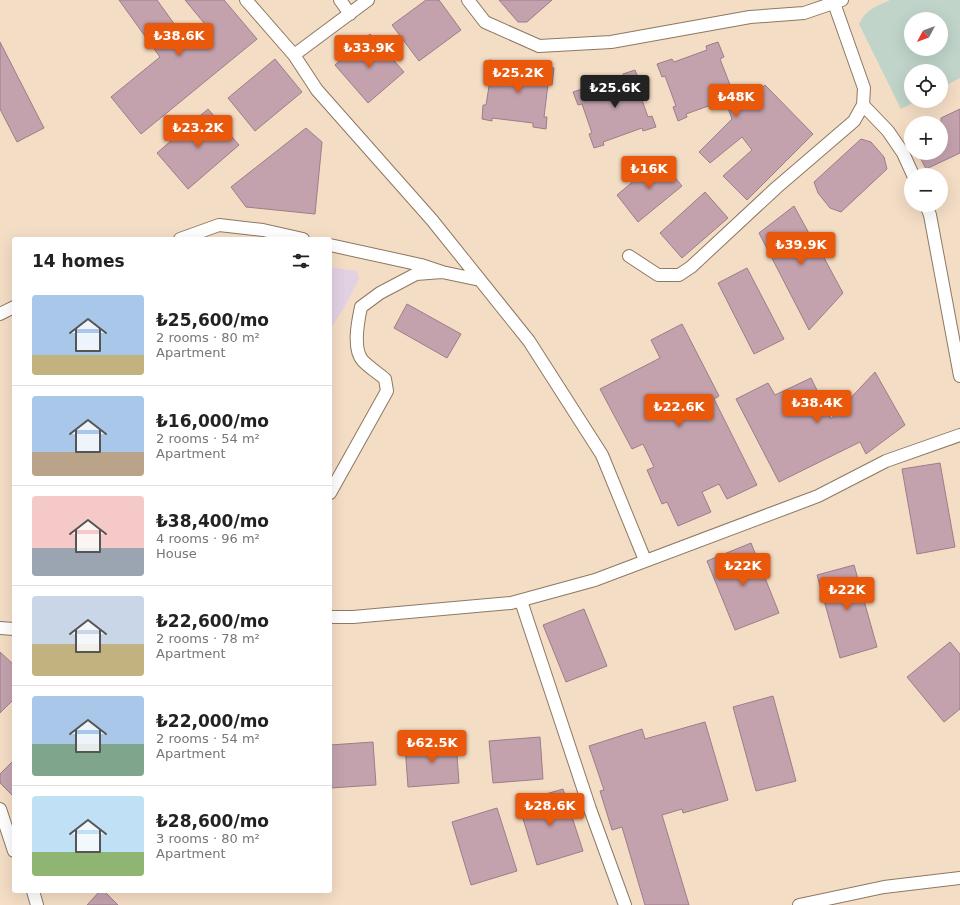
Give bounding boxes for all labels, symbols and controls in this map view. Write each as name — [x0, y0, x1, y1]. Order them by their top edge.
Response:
north arrow — [904, 12, 948, 56]
map controls — [904, 12, 948, 212]
pin: ₺38.6K — [146, 23, 212, 57]
text: ₺38.6K — [153, 28, 205, 43]
pin: ₺33.9K — [336, 35, 402, 69]
text: ₺33.9K — [343, 40, 395, 55]
pin: ₺25.2K — [485, 60, 551, 94]
button: locate — [904, 64, 948, 108]
text: ₺25.2K — [492, 65, 544, 80]
pin: ₺25.6K — [582, 75, 648, 109]
text: ₺25.6K — [589, 80, 641, 95]
pin: ₺48K — [712, 84, 760, 118]
text: ₺48K — [717, 89, 755, 104]
pin: ₺23.2K — [165, 115, 231, 149]
button: + — [904, 116, 948, 160]
text: ₺23.2K — [172, 120, 224, 135]
pin: ₺16K — [625, 156, 673, 190]
text: ₺16K — [630, 161, 668, 176]
button: − — [904, 168, 948, 212]
pin: ₺39.9K — [768, 232, 834, 266]
text: ₺39.9K — [775, 237, 827, 252]
icon: filters — [290, 250, 312, 272]
text: 14 homes — [32, 251, 125, 271]
text: ₺25,600/mo — [156, 310, 269, 330]
icon: home — [64, 311, 112, 359]
text: 2 rooms · 80 m² — [156, 330, 260, 345]
text: Apartment — [156, 345, 226, 360]
pin: ₺38.4K — [784, 390, 850, 424]
pin: ₺22.6K — [646, 394, 712, 428]
text: ₺38.4K — [791, 395, 843, 410]
text: ₺22.6K — [653, 399, 705, 414]
text: ₺16,000/mo — [156, 411, 269, 431]
icon: home — [64, 412, 112, 460]
text: 2 rooms · 54 m² — [156, 431, 260, 446]
text: Apartment — [156, 446, 226, 461]
text: ₺38,400/mo — [156, 511, 269, 531]
icon: home — [64, 512, 112, 560]
text: 4 rooms · 96 m² — [156, 531, 260, 546]
text: House — [156, 546, 197, 561]
pin: ₺22K — [719, 553, 767, 587]
text: ₺22K — [724, 558, 762, 573]
pin: ₺22K — [823, 577, 871, 611]
text: ₺22K — [828, 582, 866, 597]
text: ₺22,600/mo — [156, 611, 269, 631]
icon: home — [64, 612, 112, 660]
text: 2 rooms · 78 m² — [156, 631, 260, 646]
text: Apartment — [156, 646, 226, 661]
text: ₺22,000/mo — [156, 711, 269, 731]
icon: home — [64, 712, 112, 760]
pin: ₺62.5K — [399, 730, 465, 764]
text: 2 rooms · 54 m² — [156, 731, 260, 746]
text: ₺62.5K — [406, 735, 458, 750]
text: Apartment — [156, 746, 226, 761]
pin: ₺28.6K — [517, 793, 583, 827]
text: ₺28.6K — [524, 798, 576, 813]
text: ₺28,600/mo — [156, 811, 269, 831]
icon: home — [64, 812, 112, 860]
text: 3 rooms · 80 m² — [156, 831, 260, 846]
text: Apartment — [156, 846, 226, 861]

